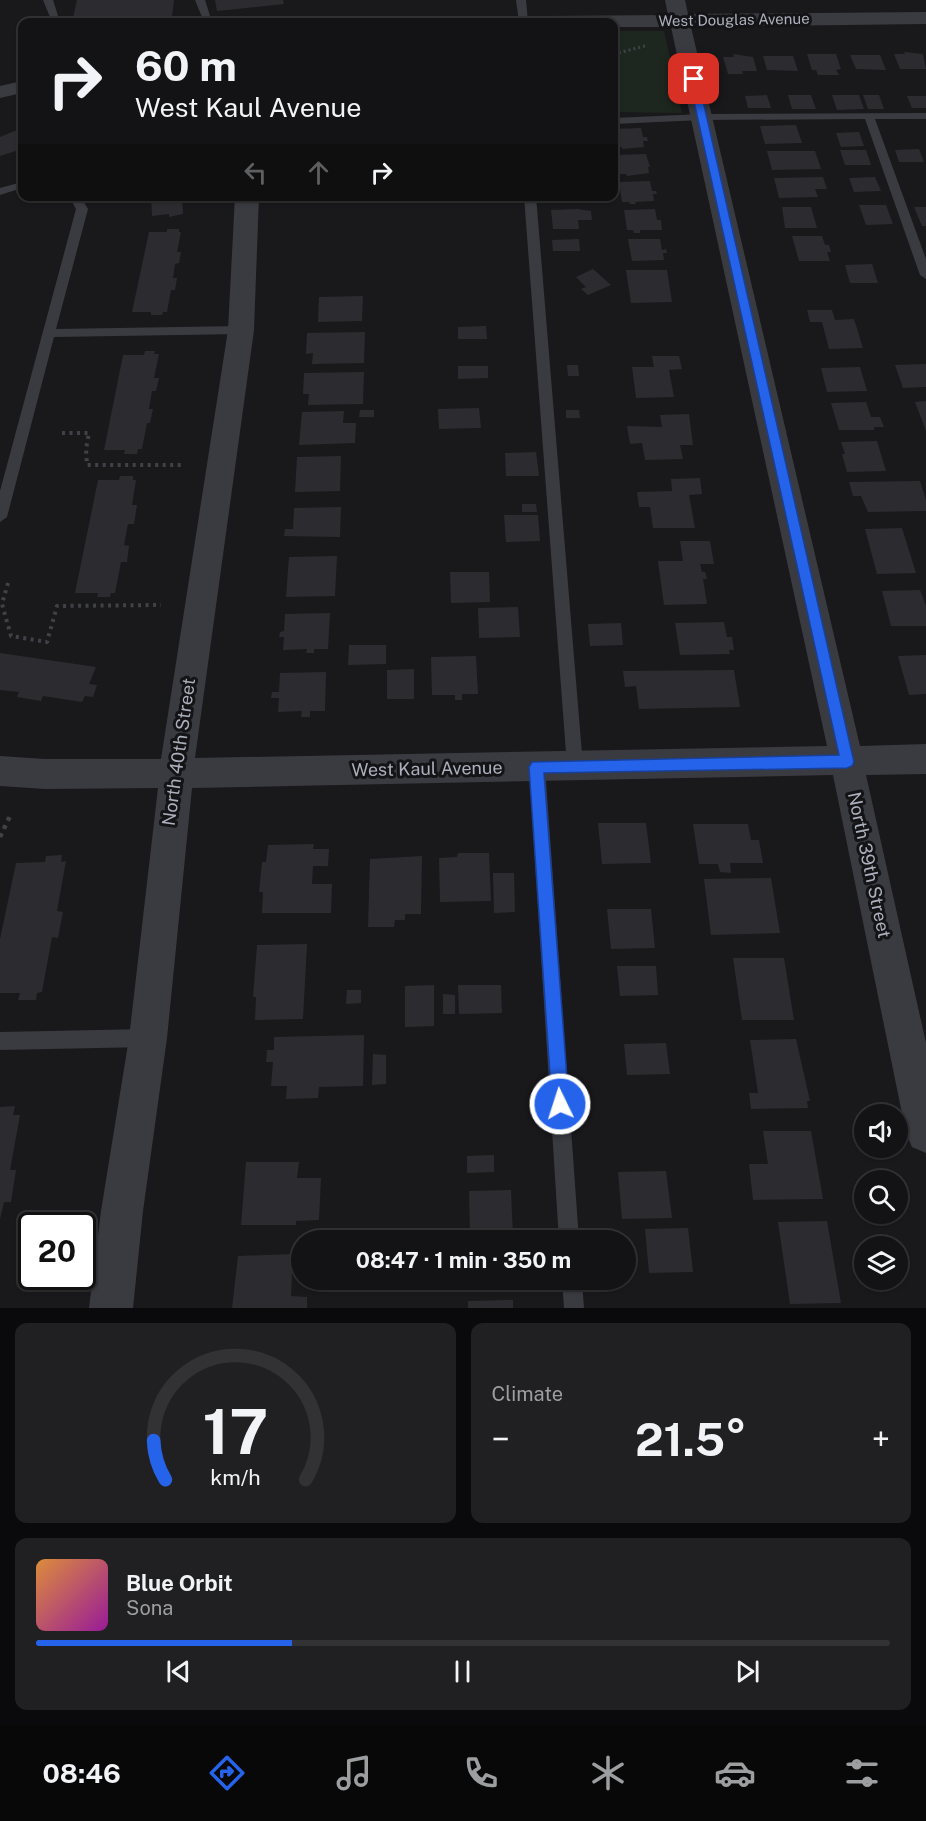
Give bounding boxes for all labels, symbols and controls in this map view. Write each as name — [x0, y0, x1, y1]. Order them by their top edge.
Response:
street label: West Douglas Avenue — [658, 10, 810, 29]
text: 60 m — [135, 41, 237, 90]
icon: right — [36, 42, 114, 120]
pin — [668, 53, 719, 104]
icon: arrive — [677, 62, 710, 95]
text: West Kaul Avenue — [135, 91, 362, 123]
icon: left — [239, 156, 272, 189]
icon: ahead — [302, 156, 335, 189]
icon: right — [365, 156, 398, 189]
street label: North 40th Street — [158, 677, 199, 827]
street label: West Kaul Avenue — [351, 757, 503, 780]
street label: North 39th Street — [844, 790, 895, 940]
position arrow — [528, 1072, 592, 1136]
map controls — [854, 1104, 908, 1290]
button: sound — [854, 1104, 908, 1158]
button: search — [854, 1170, 908, 1224]
speed limit sign: 20 — [18, 1212, 96, 1290]
button: layers — [854, 1236, 908, 1290]
text: 08:47 · 1 min · 350 m — [356, 1247, 571, 1273]
text: Climate — [492, 1382, 563, 1406]
text: 17 — [202, 1395, 268, 1468]
text: 21.5° — [635, 1413, 747, 1466]
text: − — [492, 1420, 510, 1458]
text: + — [872, 1420, 890, 1458]
text: km/h — [210, 1465, 260, 1490]
text: Blue Orbit — [126, 1570, 233, 1596]
text: Sona — [126, 1596, 173, 1620]
icon: previous — [162, 1655, 195, 1688]
icon: pause — [446, 1655, 479, 1688]
icon: next — [731, 1655, 764, 1688]
icon: directions — [206, 1752, 248, 1794]
icon: music — [333, 1752, 375, 1794]
icon: phone — [460, 1752, 502, 1794]
icon: climate — [587, 1752, 629, 1794]
icon: car — [714, 1752, 756, 1794]
icon: filters — [841, 1752, 883, 1794]
text: 08:46 — [43, 1757, 121, 1789]

